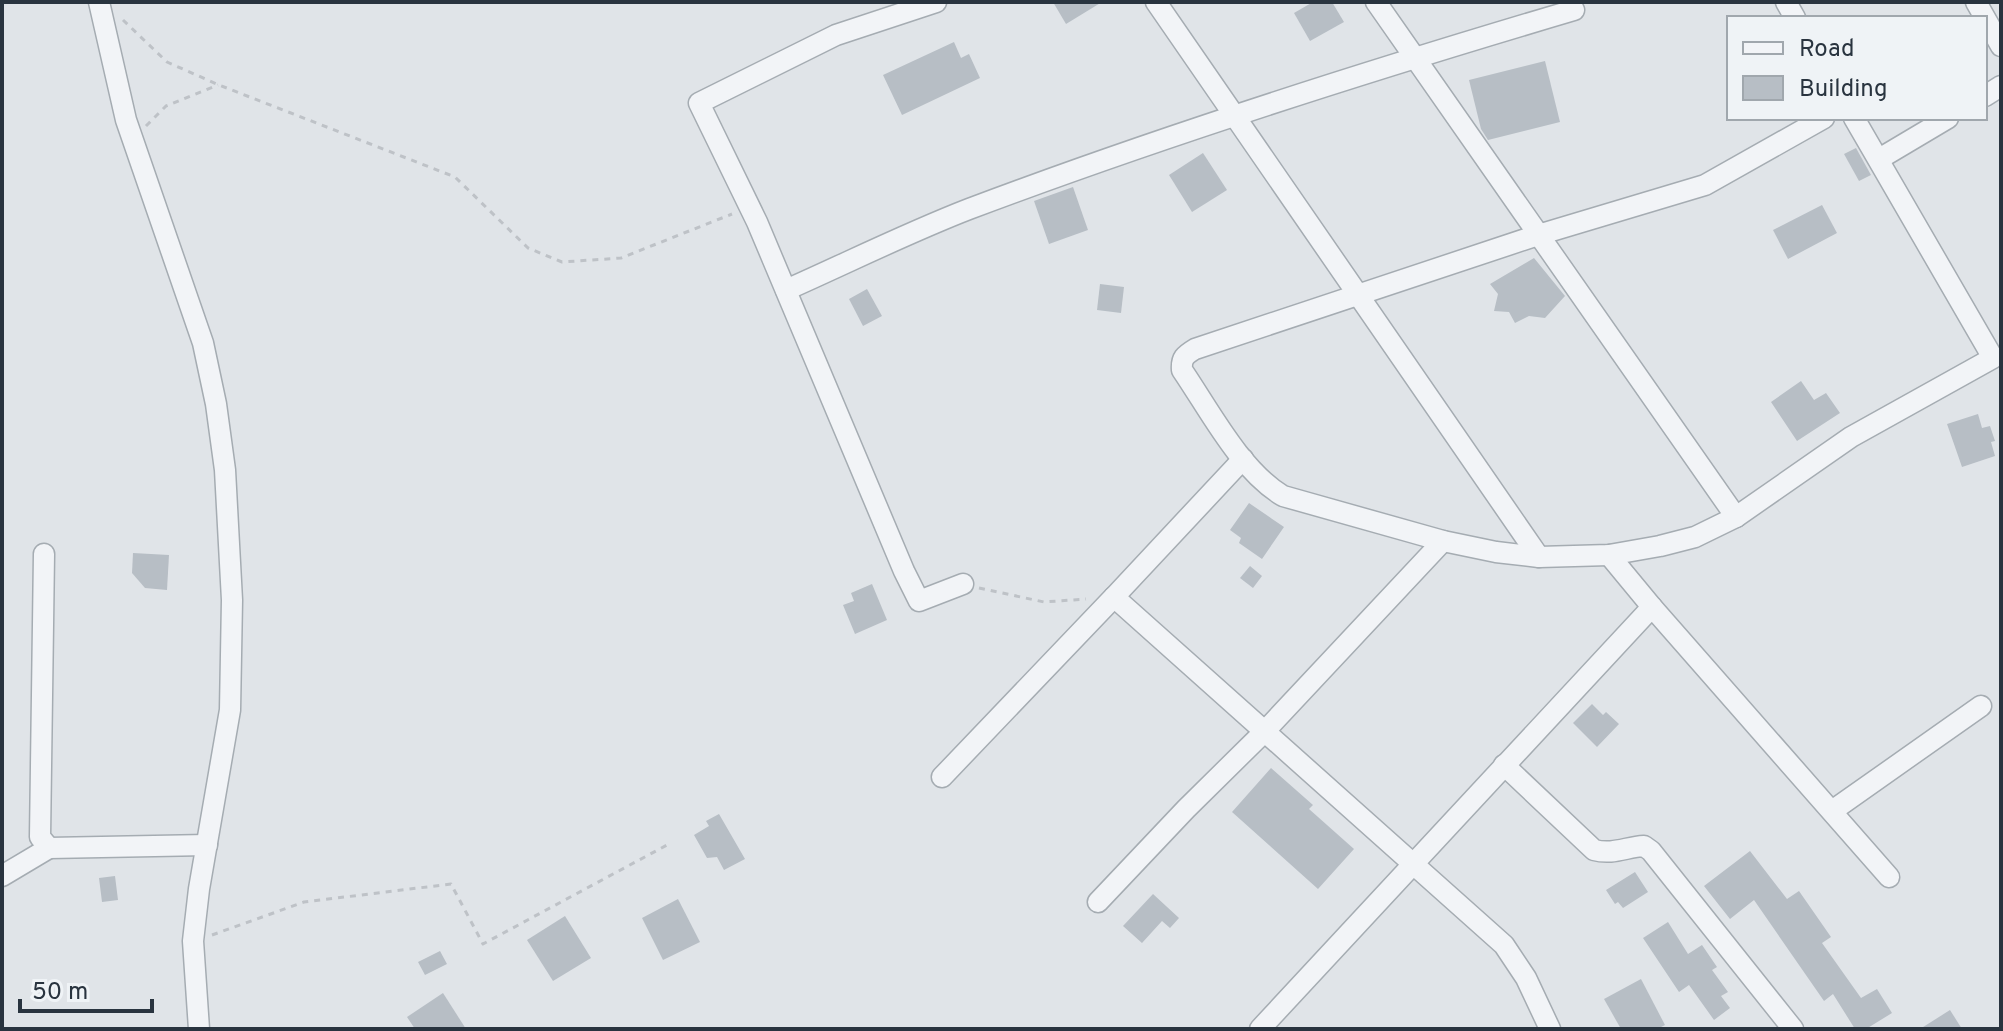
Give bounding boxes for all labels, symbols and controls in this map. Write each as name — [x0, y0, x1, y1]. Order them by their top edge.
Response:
legend — [1727, 16, 1987, 120]
text: Road — [1799, 35, 1855, 65]
text: Building — [1799, 75, 1888, 105]
scale bar — [20, 963, 152, 1013]
text: 50 m — [32, 978, 88, 1008]

